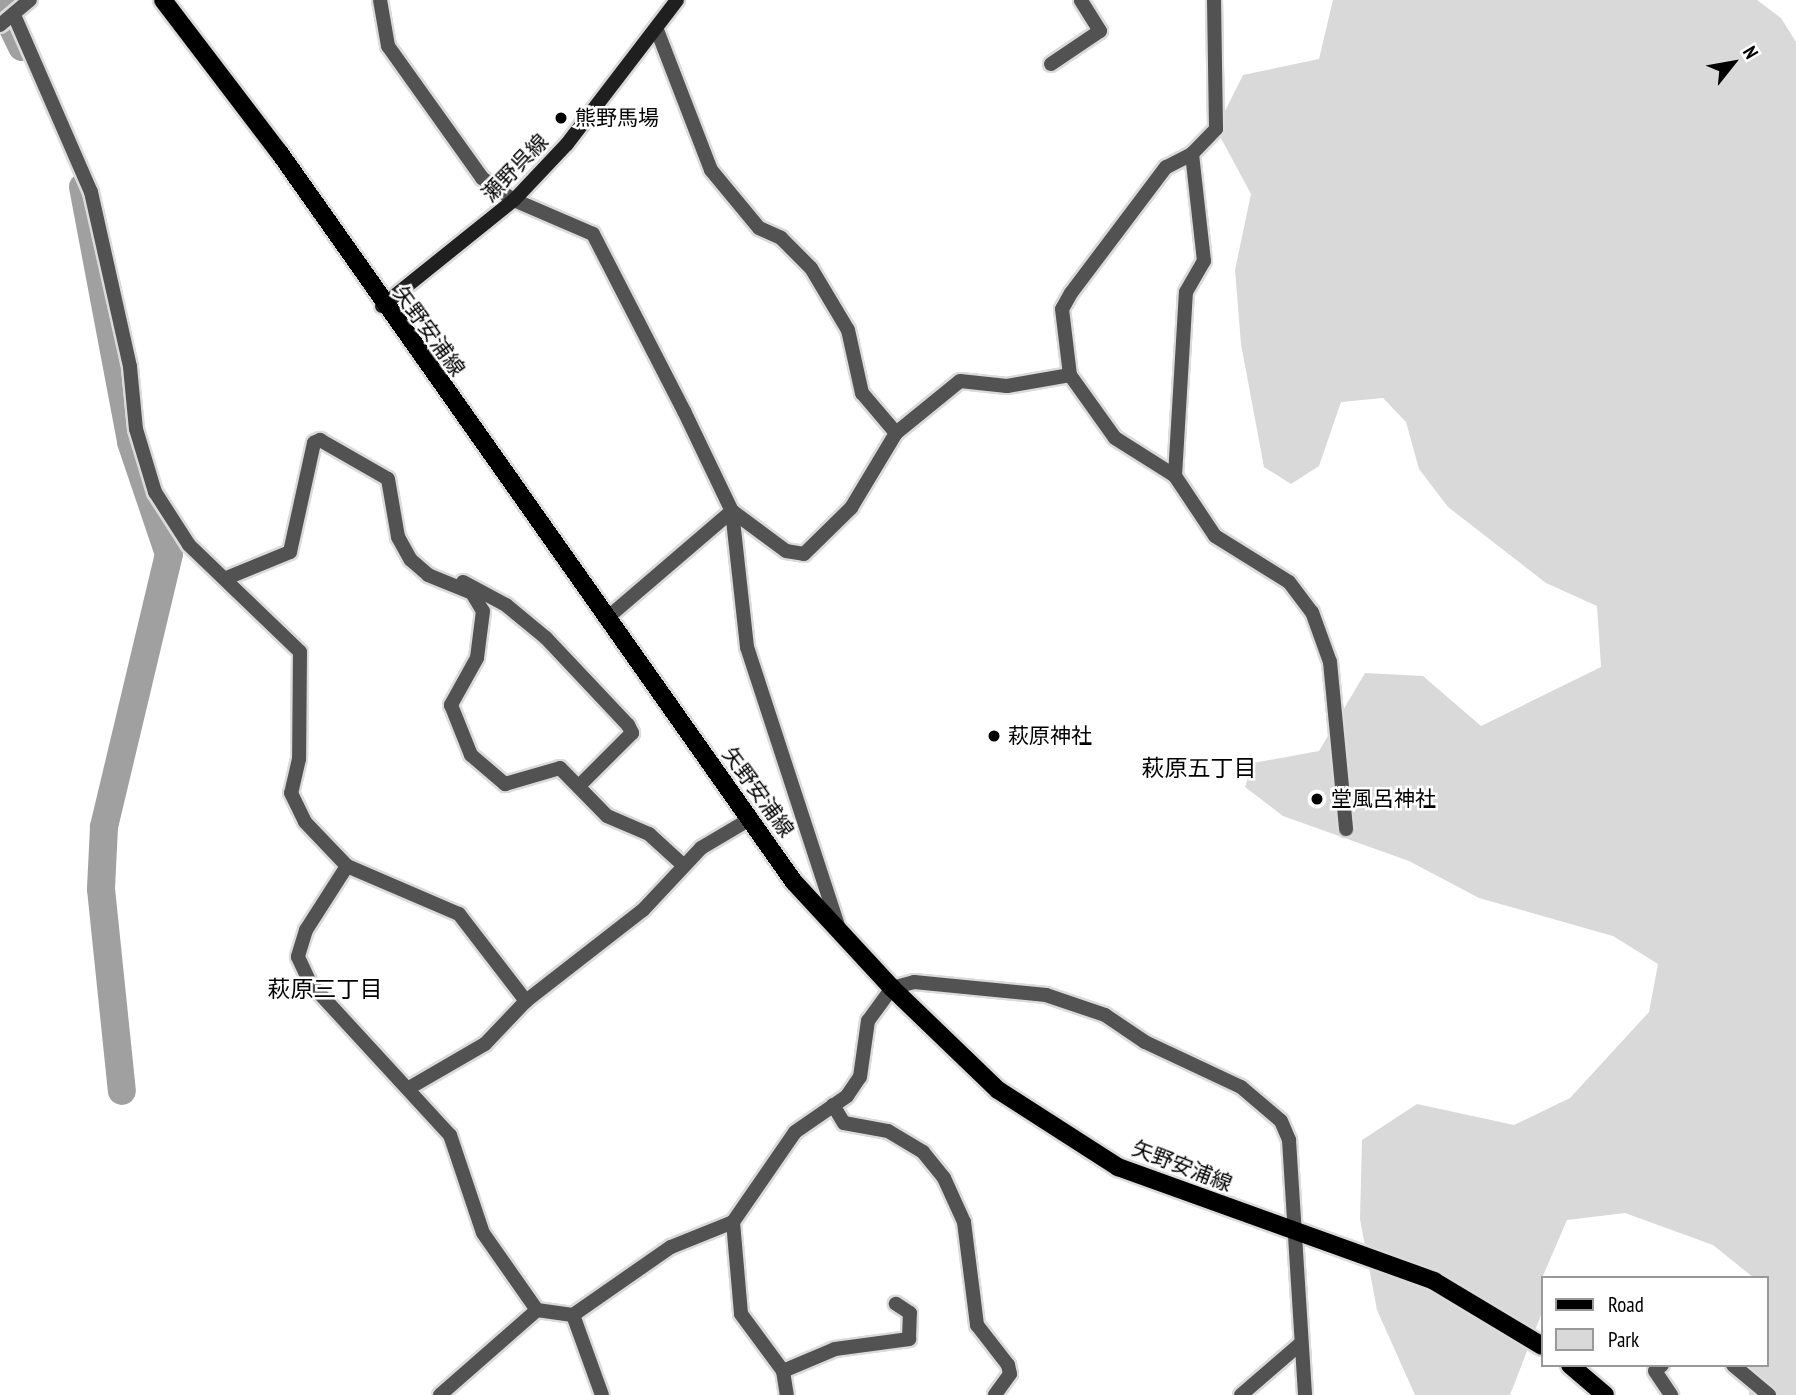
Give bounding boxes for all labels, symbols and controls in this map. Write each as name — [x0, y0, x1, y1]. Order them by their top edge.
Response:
north arrow — [1698, 28, 1768, 98]
text: N — [1738, 42, 1764, 63]
place label: 熊野馬場 — [575, 105, 659, 131]
marker: 熊野馬場 — [553, 110, 569, 126]
street label: 瀬野呉線 — [477, 129, 553, 207]
street label: 矢野安浦線 — [388, 281, 470, 381]
place label: 萩原神社 — [1008, 723, 1092, 749]
marker: 萩原神社 — [986, 728, 1002, 744]
street label: 矢野安浦線 — [717, 742, 799, 842]
district label: 萩原五丁目 — [1142, 754, 1256, 782]
place label: 堂風呂神社 — [1331, 786, 1436, 812]
marker: 堂風呂神社 — [1309, 791, 1325, 807]
district label: 萩原三丁目 — [268, 975, 382, 1003]
street label: 矢野安浦線 — [1128, 1135, 1236, 1197]
legend — [1540, 1276, 1768, 1367]
text: Road — [1608, 1291, 1644, 1318]
text: Park — [1608, 1326, 1639, 1353]

